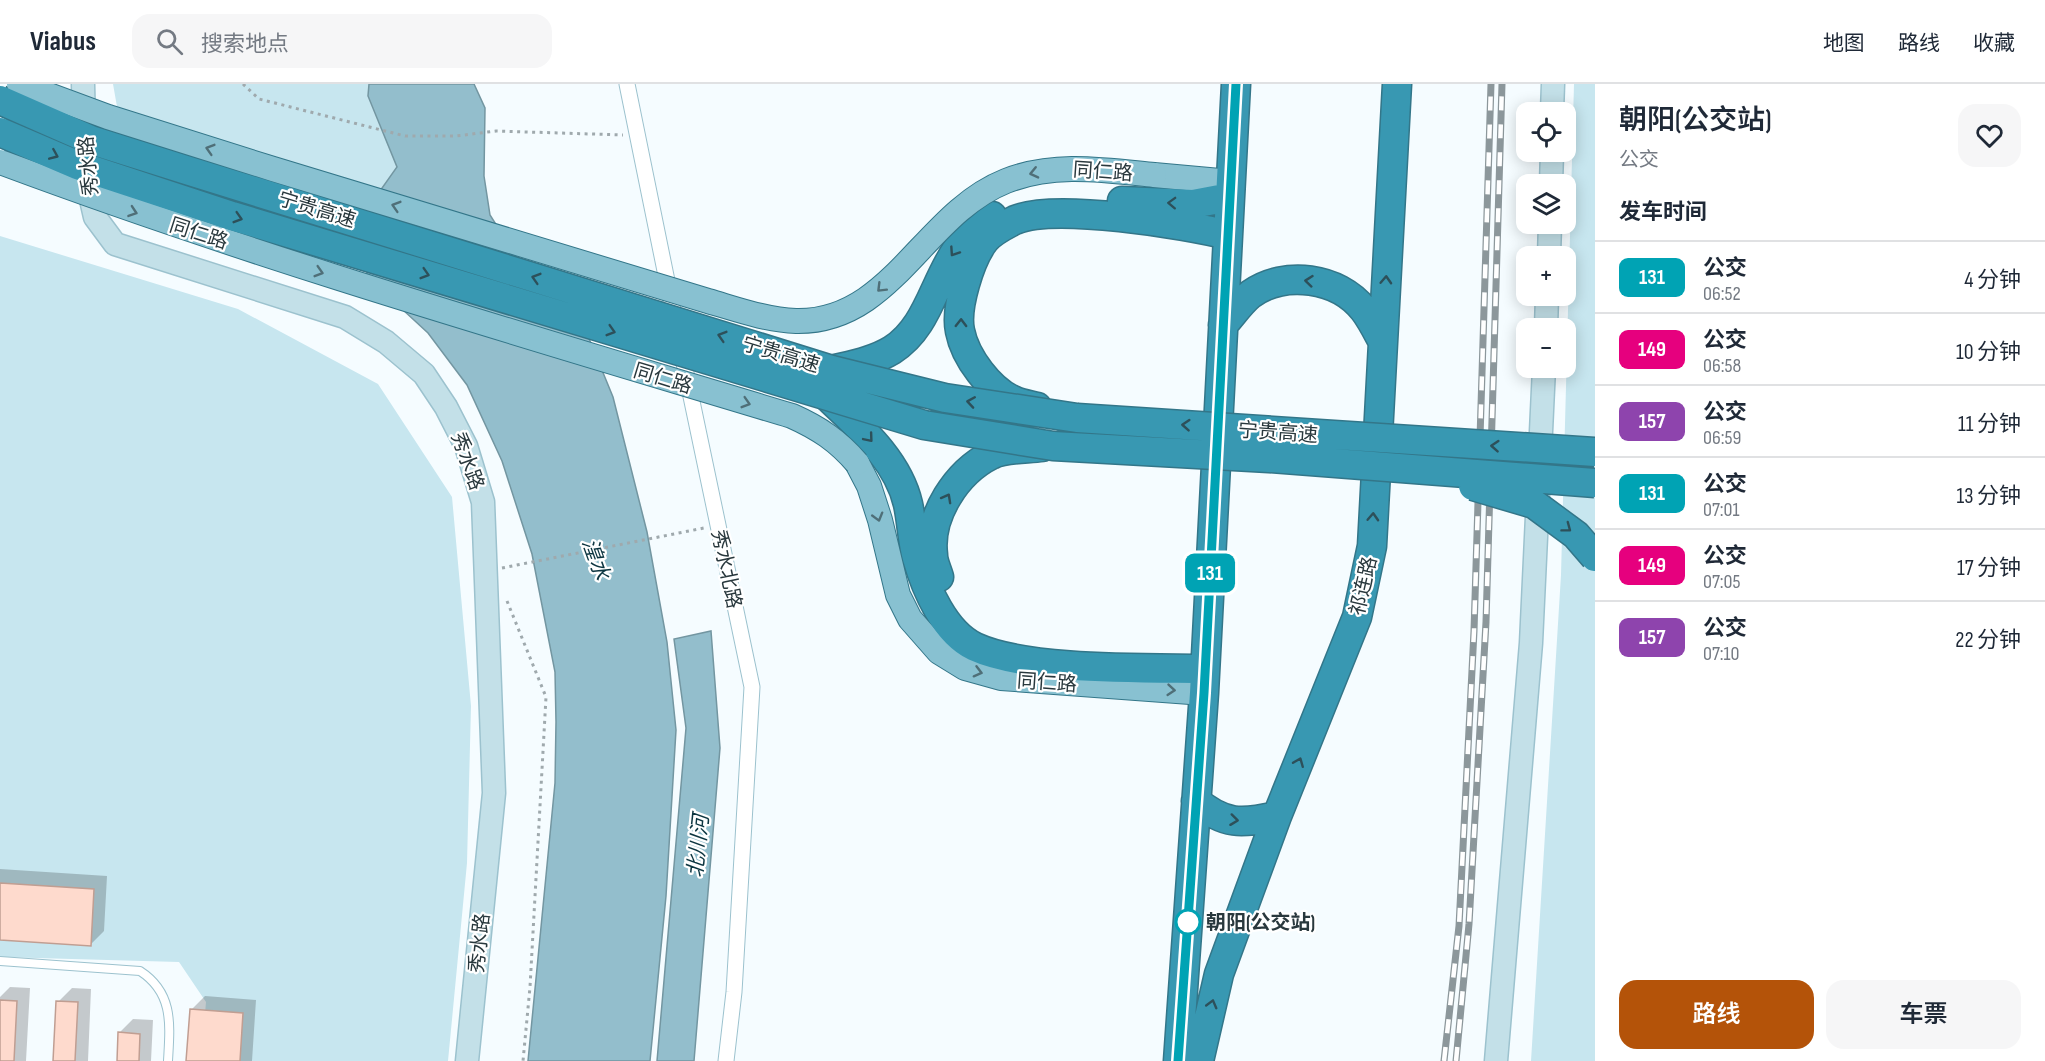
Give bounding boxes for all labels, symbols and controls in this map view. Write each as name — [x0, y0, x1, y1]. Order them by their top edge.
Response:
search box — [132, 14, 552, 68]
text: Viabus — [30, 25, 96, 58]
icon: search — [153, 25, 186, 58]
text: 搜索地点 — [201, 31, 289, 58]
text: 地图 — [1823, 31, 1865, 56]
text: 路线 — [1898, 31, 1940, 56]
text: 收藏 — [1973, 31, 2015, 56]
map controls — [1516, 102, 1576, 378]
button: locate — [1516, 102, 1576, 162]
text: 朝阳(公交站) — [1619, 104, 1772, 137]
button: heart — [1958, 104, 2021, 167]
street label: 秀水路 — [74, 135, 104, 197]
one-way arrow — [205, 144, 216, 156]
one-way arrow — [47, 148, 58, 160]
text: 公交 — [1619, 148, 1659, 172]
street label: 同仁路 — [1072, 158, 1134, 186]
one-way arrow — [1029, 166, 1039, 179]
button: layers — [1516, 174, 1576, 234]
street label: 宁贵高速 — [275, 187, 358, 233]
one-way arrow — [1167, 197, 1176, 209]
text: 发车时间 — [1619, 199, 1707, 226]
one-way arrow — [391, 201, 402, 213]
one-way arrow — [128, 204, 138, 217]
one-way arrow — [232, 211, 243, 223]
street label: 同仁路 — [166, 213, 231, 255]
one-way arrow — [950, 246, 961, 257]
button: + — [1516, 246, 1576, 306]
text: 公交 — [1703, 255, 1747, 282]
one-way arrow — [313, 265, 324, 277]
text: 131 — [1639, 265, 1665, 290]
one-way arrow — [419, 267, 430, 280]
text: 4 分钟 — [1964, 267, 2021, 294]
one-way arrow — [531, 272, 542, 285]
one-way arrow — [1305, 275, 1314, 288]
one-way arrow — [1379, 275, 1392, 284]
one-way arrow — [878, 281, 889, 292]
text: 06:52 — [1703, 282, 1741, 306]
one-way arrow — [955, 318, 967, 327]
button: − — [1516, 318, 1576, 378]
one-way arrow — [605, 324, 616, 336]
text: 公交 — [1703, 327, 1747, 354]
one-way arrow — [717, 331, 728, 343]
street label: 宁贵高速 — [739, 332, 822, 378]
text: 149 — [1638, 337, 1666, 362]
text: 10 分钟 — [1956, 339, 2021, 366]
text: 06:58 — [1703, 354, 1741, 378]
street label: 同仁路 — [631, 359, 695, 399]
one-way arrow — [740, 396, 751, 408]
one-way arrow — [966, 396, 976, 409]
text: 公交 — [1703, 399, 1747, 426]
text: 157 — [1639, 409, 1665, 434]
text: 11 分钟 — [1958, 411, 2021, 438]
street label: 宁贵高速 — [1237, 418, 1319, 448]
one-way arrow — [1181, 419, 1190, 432]
text: 06:59 — [1703, 426, 1741, 450]
street label: 秀水路 — [446, 429, 489, 494]
one-way arrow — [862, 431, 873, 442]
one-way arrow — [1490, 439, 1499, 452]
text: 公交 — [1703, 471, 1747, 498]
text: 131 — [1639, 481, 1665, 506]
text: 13 分钟 — [1957, 483, 2021, 510]
one-way arrow — [940, 494, 951, 505]
text: 07:01 — [1703, 498, 1739, 522]
one-way arrow — [871, 511, 883, 522]
one-way arrow — [1367, 512, 1380, 521]
one-way arrow — [1561, 521, 1572, 532]
street label: 秀水北路 — [706, 528, 746, 611]
water label: 湟水 — [577, 535, 615, 584]
text: 公交 — [1703, 543, 1747, 570]
text: 149 — [1638, 553, 1666, 578]
line badge: 131 — [1176, 554, 1244, 592]
street label: 祁连路 — [1346, 554, 1382, 618]
text: 17 分钟 — [1957, 555, 2021, 582]
text: 131 — [1197, 561, 1223, 586]
text: 07:05 — [1703, 570, 1740, 594]
text: 公交 — [1703, 615, 1747, 642]
text: 157 — [1639, 625, 1665, 650]
text: 22 分钟 — [1955, 627, 2021, 654]
text: 07:10 — [1703, 642, 1739, 666]
one-way arrow — [972, 665, 982, 677]
street label: 同仁路 — [1016, 669, 1078, 697]
one-way arrow — [1167, 683, 1176, 696]
one-way arrow — [1292, 757, 1304, 768]
water label: 北川河 — [683, 809, 715, 879]
one-way arrow — [1229, 813, 1239, 826]
marker: 朝阳(公交站) — [1175, 909, 1201, 935]
place label: 朝阳(公交站) — [1206, 911, 1315, 935]
street label: 秀水路 — [465, 912, 495, 974]
button: 路线 — [1619, 980, 1814, 1049]
button: 车票 — [1826, 980, 2021, 1049]
one-way arrow — [1204, 999, 1217, 1009]

